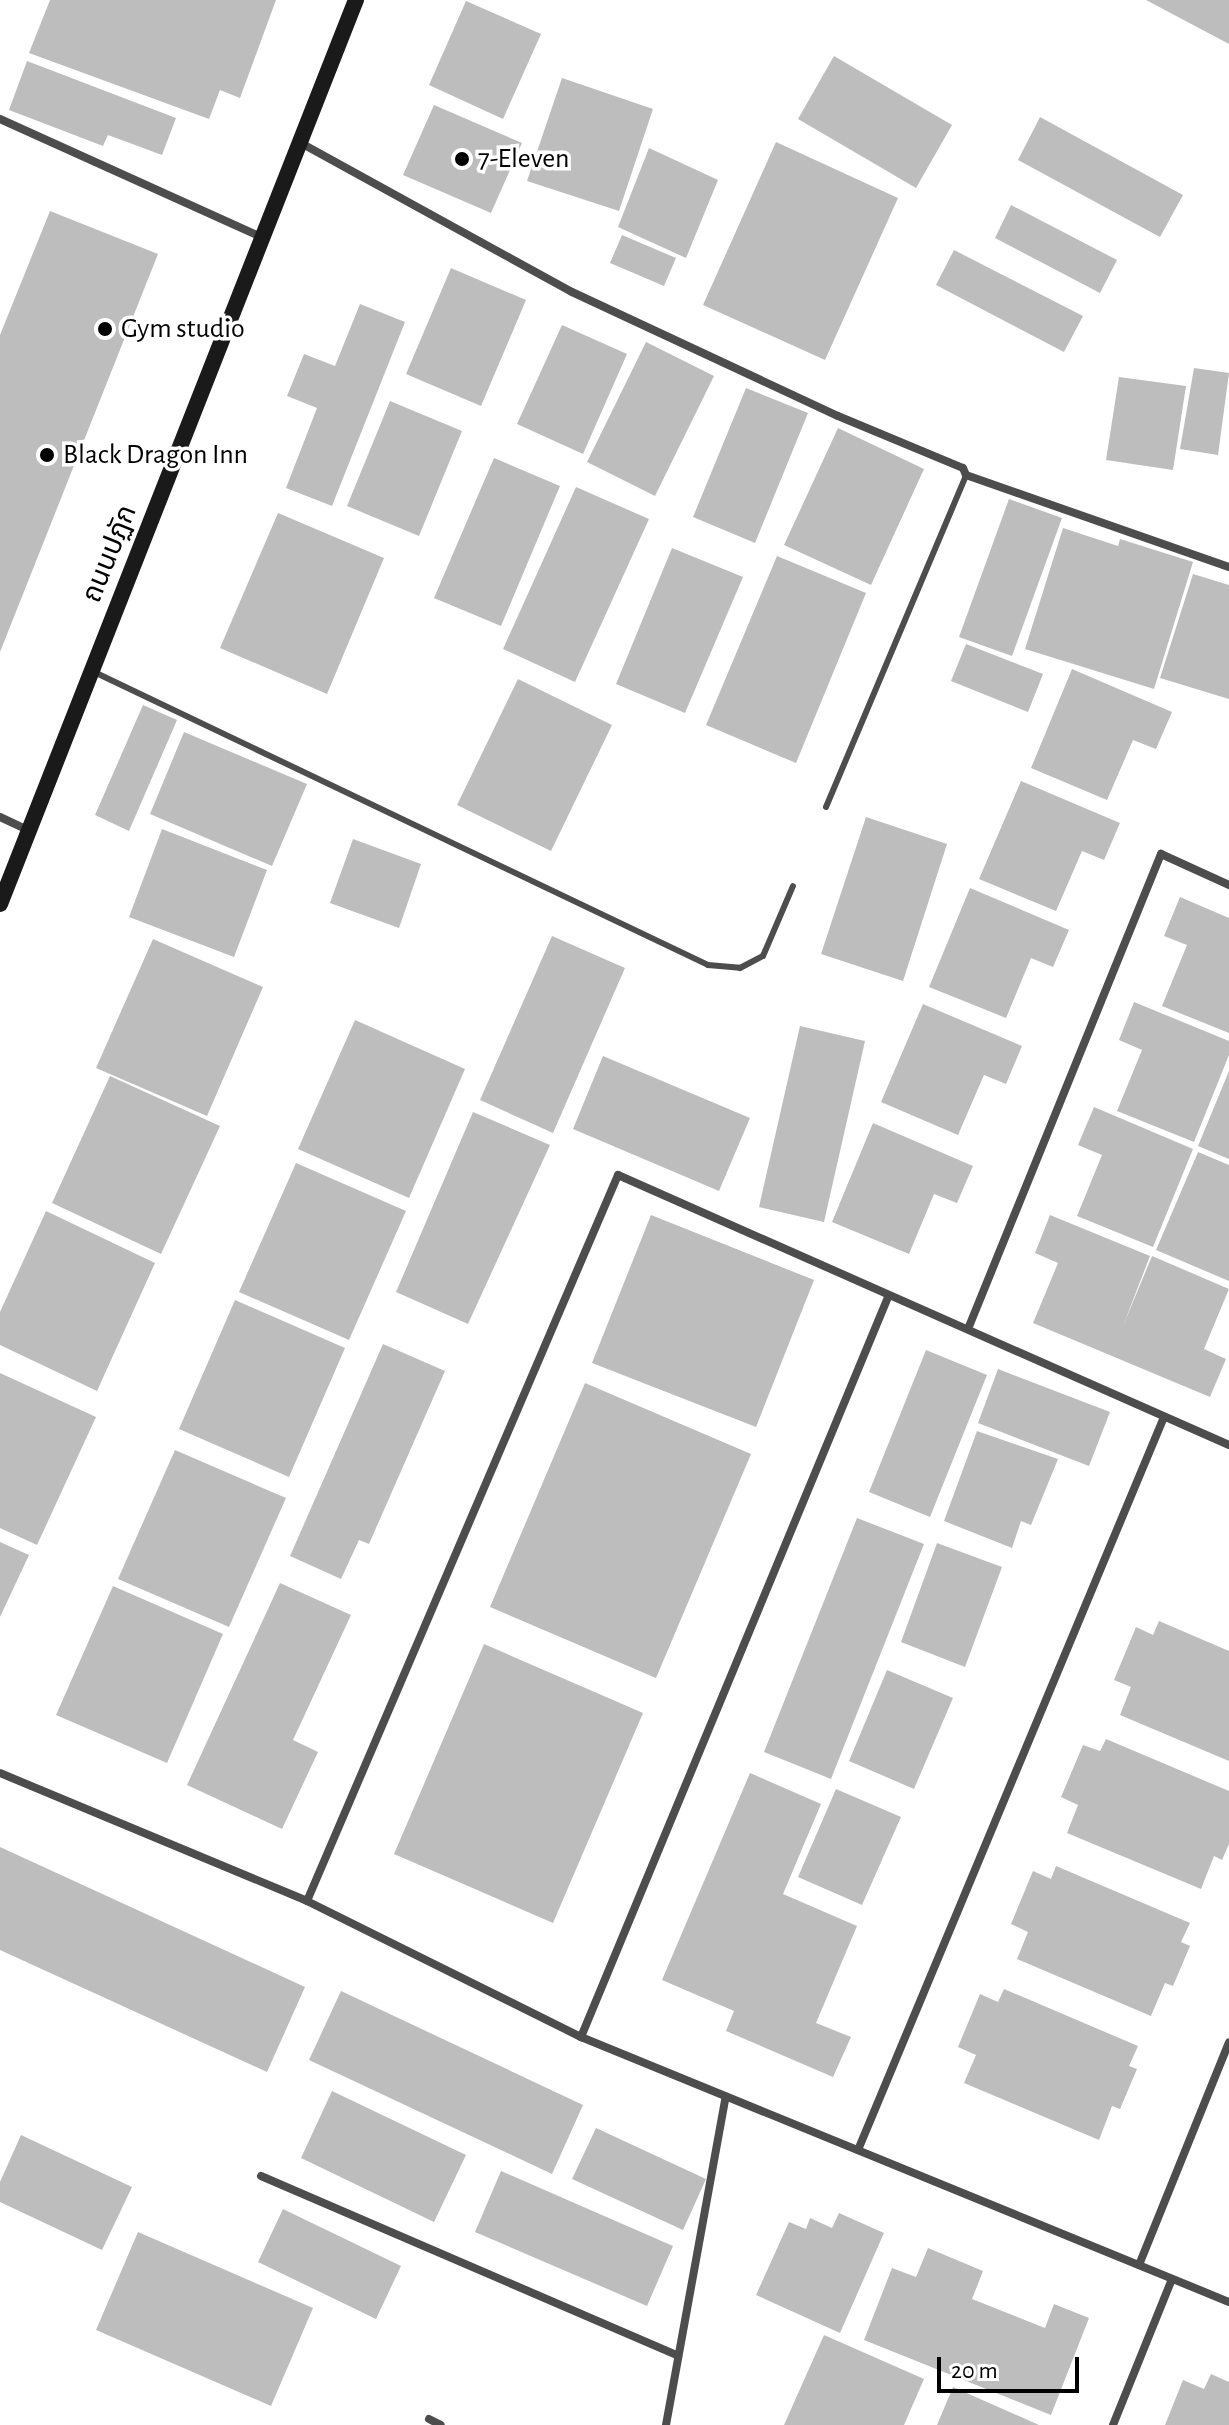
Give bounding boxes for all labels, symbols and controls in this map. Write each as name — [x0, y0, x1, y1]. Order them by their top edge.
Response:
place label: 7-Eleven — [478, 142, 570, 176]
marker: 7-Eleven — [453, 150, 471, 168]
place label: Gym studio — [121, 312, 245, 346]
marker: Gym studio — [96, 320, 114, 338]
place label: Black Dragon Inn — [63, 438, 248, 472]
marker: Black Dragon Inn — [38, 446, 56, 464]
street label: ถนนปฏัก — [75, 501, 145, 607]
scale bar — [941, 2341, 1083, 2391]
text: 20 m — [951, 2359, 998, 2383]

